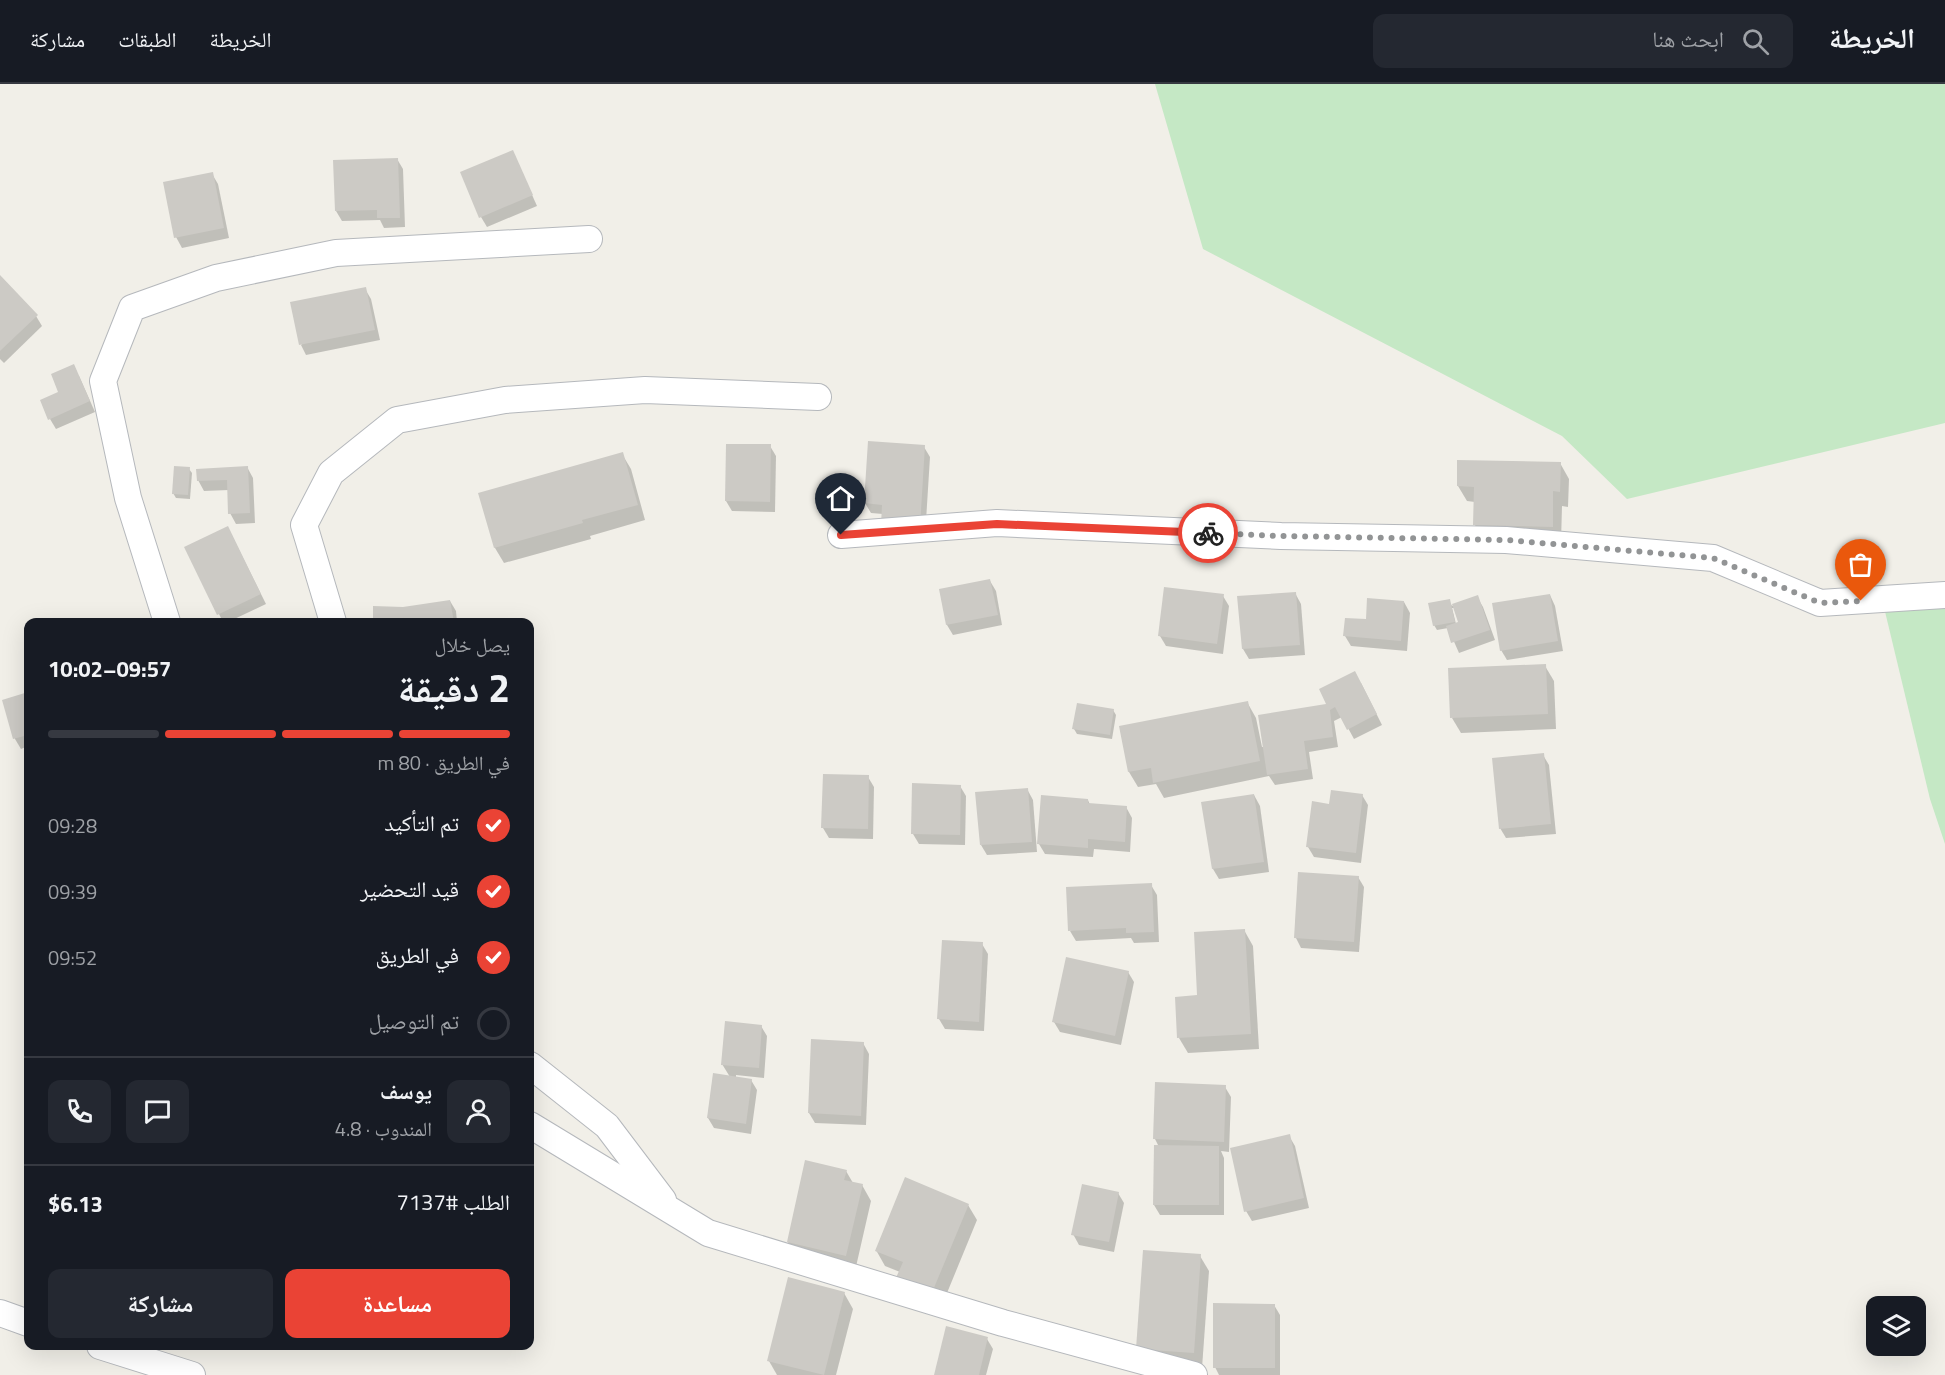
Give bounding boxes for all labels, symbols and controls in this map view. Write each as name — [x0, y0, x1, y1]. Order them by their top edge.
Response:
search box — [1373, 14, 1793, 68]
text: الخريطة — [1829, 16, 1915, 59]
text: ابحث هنا — [1652, 22, 1724, 56]
text: مشاركة — [30, 23, 85, 55]
text: الطبقات — [118, 23, 177, 55]
text: الخريطة — [210, 23, 271, 55]
icon: search — [1739, 25, 1772, 58]
pin — [815, 473, 866, 535]
icon: home — [824, 482, 857, 515]
courier — [1178, 503, 1238, 563]
icon: bike — [1192, 517, 1225, 550]
pin — [1835, 539, 1886, 601]
icon: bag — [1844, 548, 1877, 581]
text: يصل خلال — [435, 629, 510, 660]
text: 09:57–10:02 — [48, 652, 171, 686]
text: 2 دقيقة — [398, 658, 510, 717]
text: في الطريق · 80 m — [377, 747, 510, 778]
text: تم التأكيد — [384, 806, 459, 840]
icon: check — [477, 809, 510, 842]
text: 09:28 — [48, 810, 97, 841]
text: قيد التحضير — [360, 872, 459, 906]
icon: check — [477, 875, 510, 908]
text: 09:39 — [48, 876, 97, 907]
text: في الطريق — [376, 938, 459, 972]
icon: check — [477, 941, 510, 974]
text: 09:52 — [48, 942, 97, 973]
text: تم التوصيل — [369, 1004, 459, 1038]
text: يوسف — [380, 1074, 432, 1108]
button: phone — [48, 1080, 111, 1143]
button: chat — [126, 1080, 189, 1143]
button: person — [447, 1080, 510, 1143]
text: المندوب · 4.8 — [335, 1113, 432, 1144]
text: الطلب #7137 — [396, 1185, 510, 1219]
text: $6.13 — [48, 1187, 103, 1221]
button: مشاركة — [48, 1269, 273, 1338]
button: مساعدة — [285, 1269, 510, 1338]
map controls — [1866, 1296, 1926, 1356]
button: layers — [1866, 1296, 1926, 1356]

